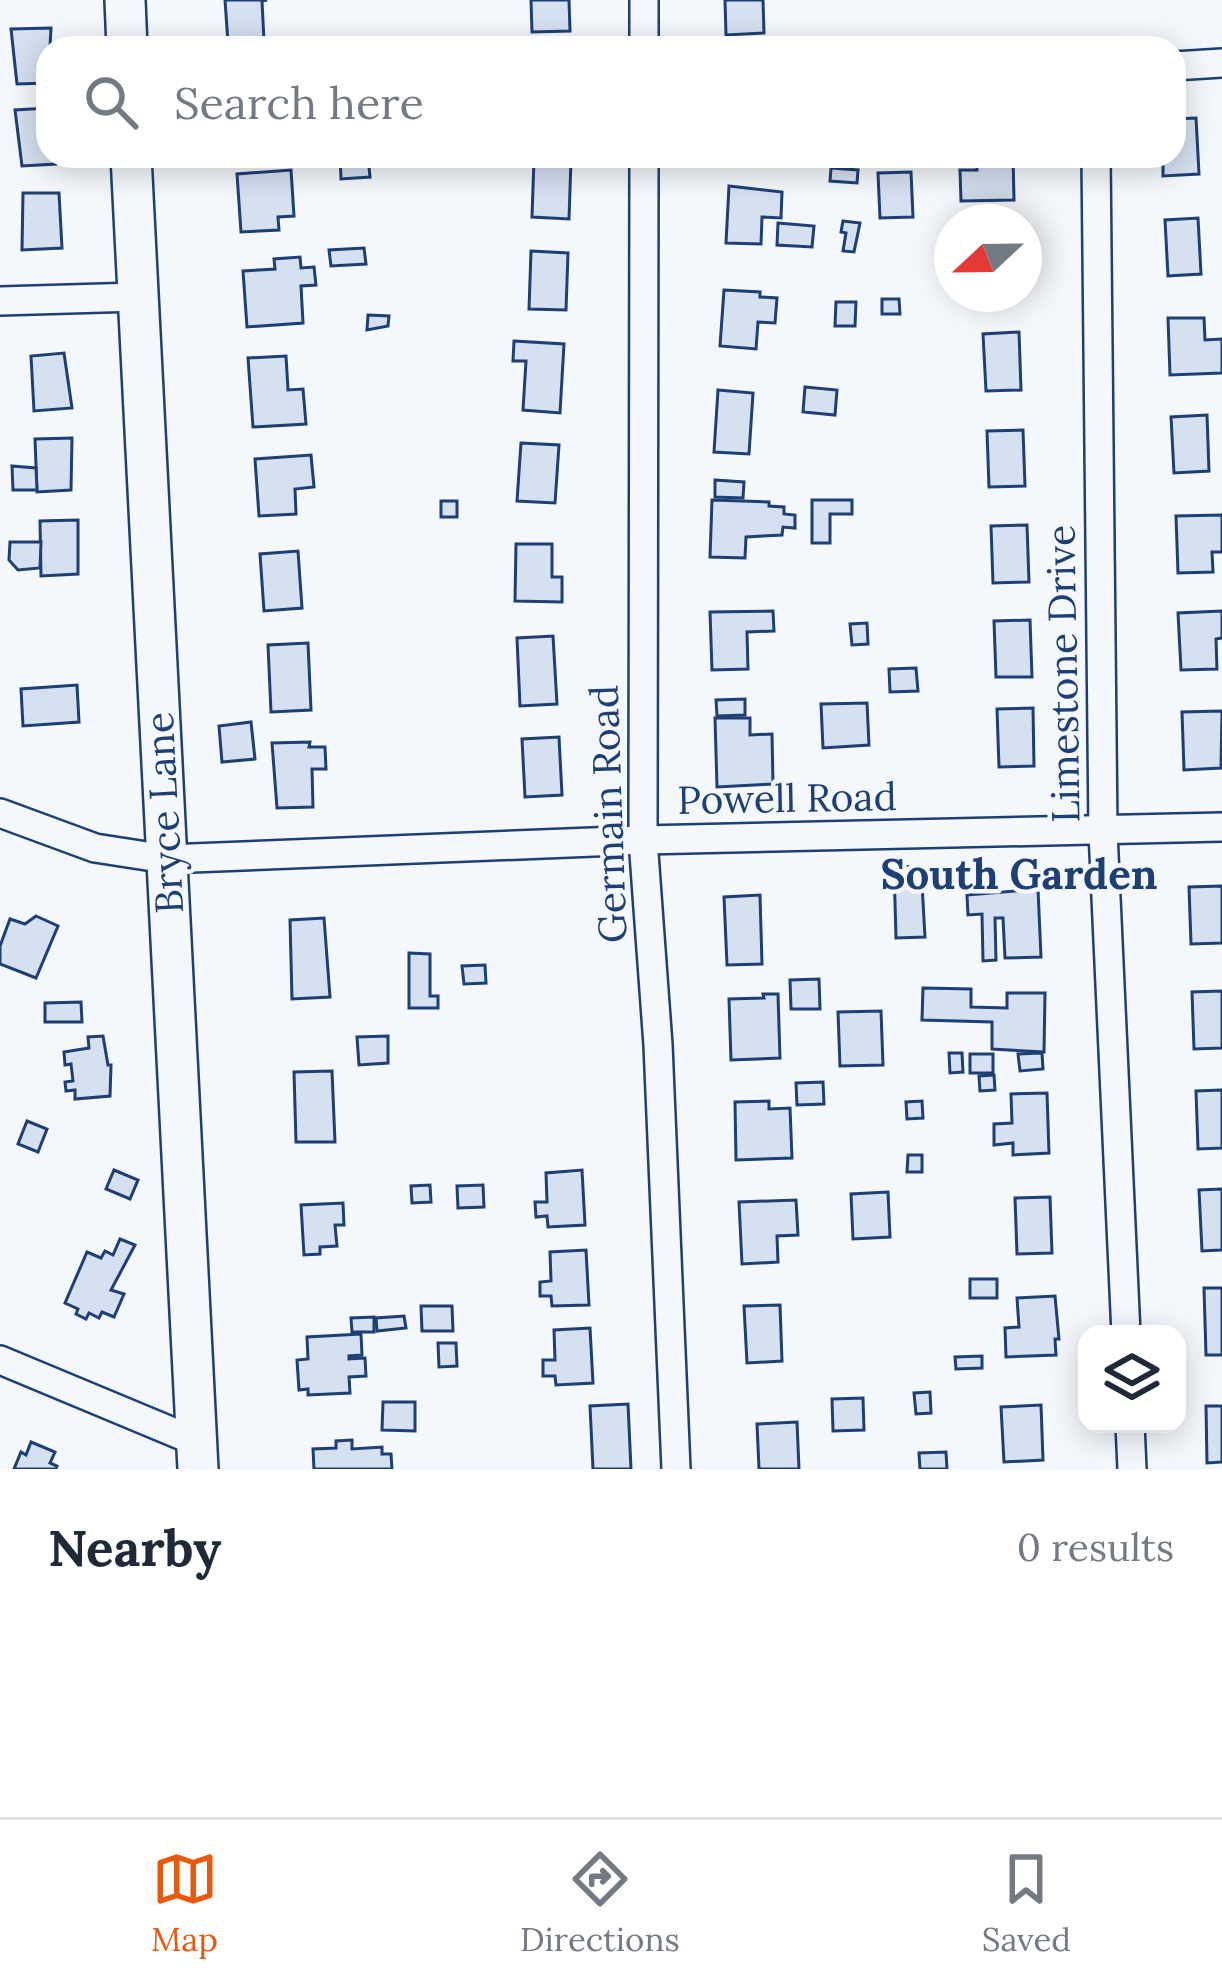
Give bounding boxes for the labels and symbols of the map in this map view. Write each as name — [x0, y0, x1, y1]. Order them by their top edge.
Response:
north arrow — [934, 204, 1042, 312]
street label: Limestone Drive — [1035, 525, 1091, 823]
street label: Germain Road — [579, 684, 637, 944]
street label: Bryce Lane — [134, 711, 194, 915]
street label: Powell Road — [677, 771, 897, 825]
district label: South Garden — [880, 847, 1158, 901]

